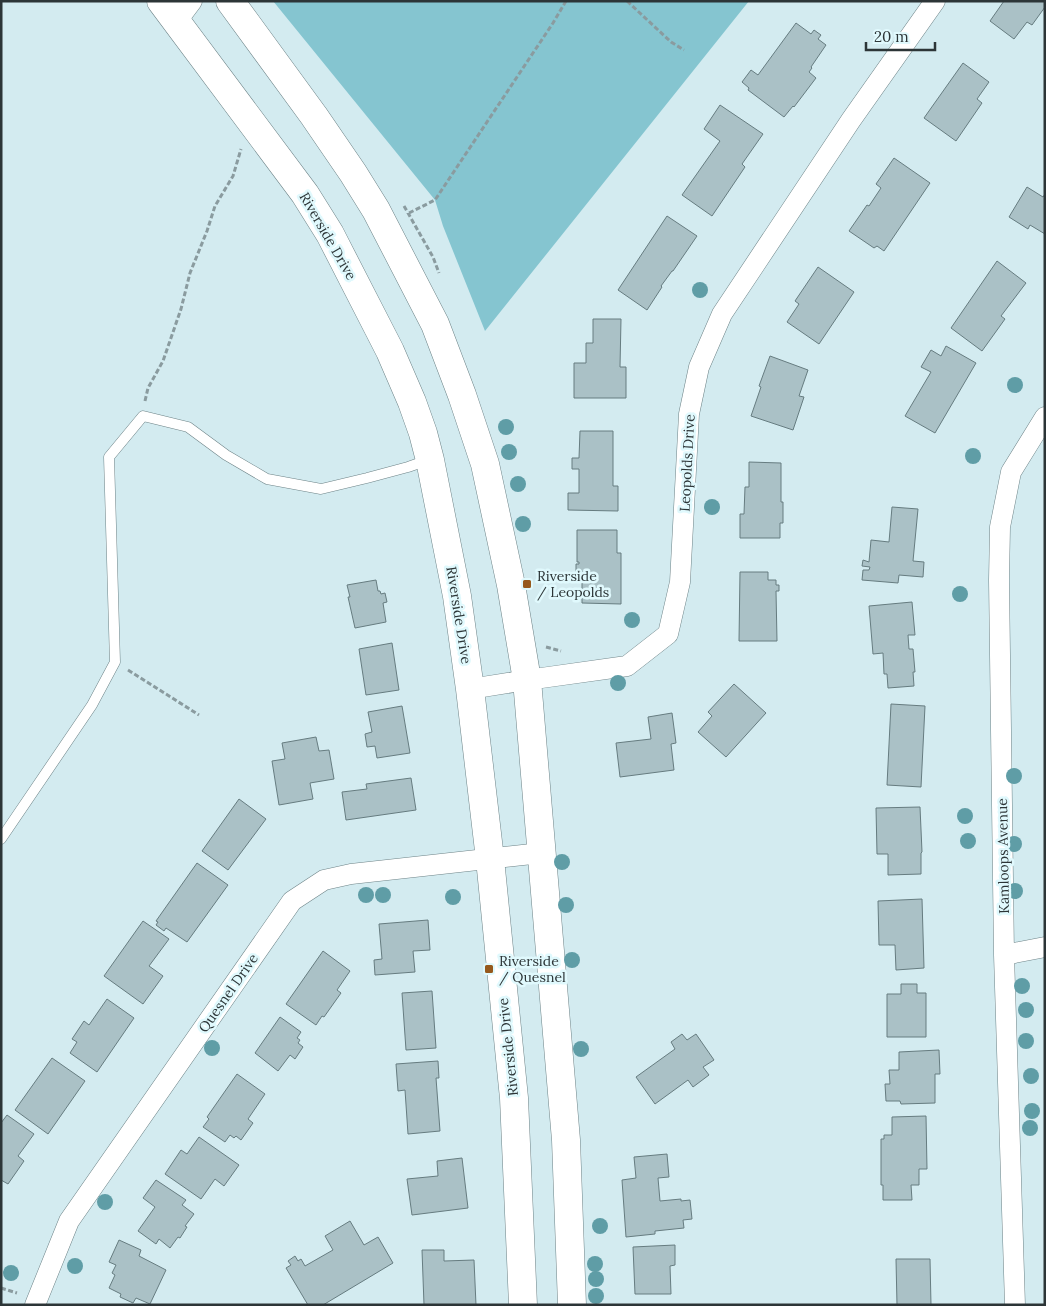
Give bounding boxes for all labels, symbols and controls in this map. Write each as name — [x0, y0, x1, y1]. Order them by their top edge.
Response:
scale bar — [866, 20, 935, 52]
text: 20 m — [874, 27, 909, 46]
street label: Riverside Drive — [296, 189, 361, 283]
street label: Leopolds Drive — [675, 413, 699, 512]
street label: Riverside Drive — [442, 565, 476, 665]
place label: Riverside / Leopolds — [537, 567, 609, 601]
marker: Riverside / Leopolds — [521, 578, 533, 590]
street label: Kamloops Avenue — [993, 798, 1013, 914]
street label: Quesnel Drive — [194, 950, 262, 1036]
place label: Riverside / Quesnel — [499, 952, 566, 986]
marker: Riverside / Quesnel — [483, 963, 495, 975]
street label: Riverside Drive — [494, 997, 522, 1097]

